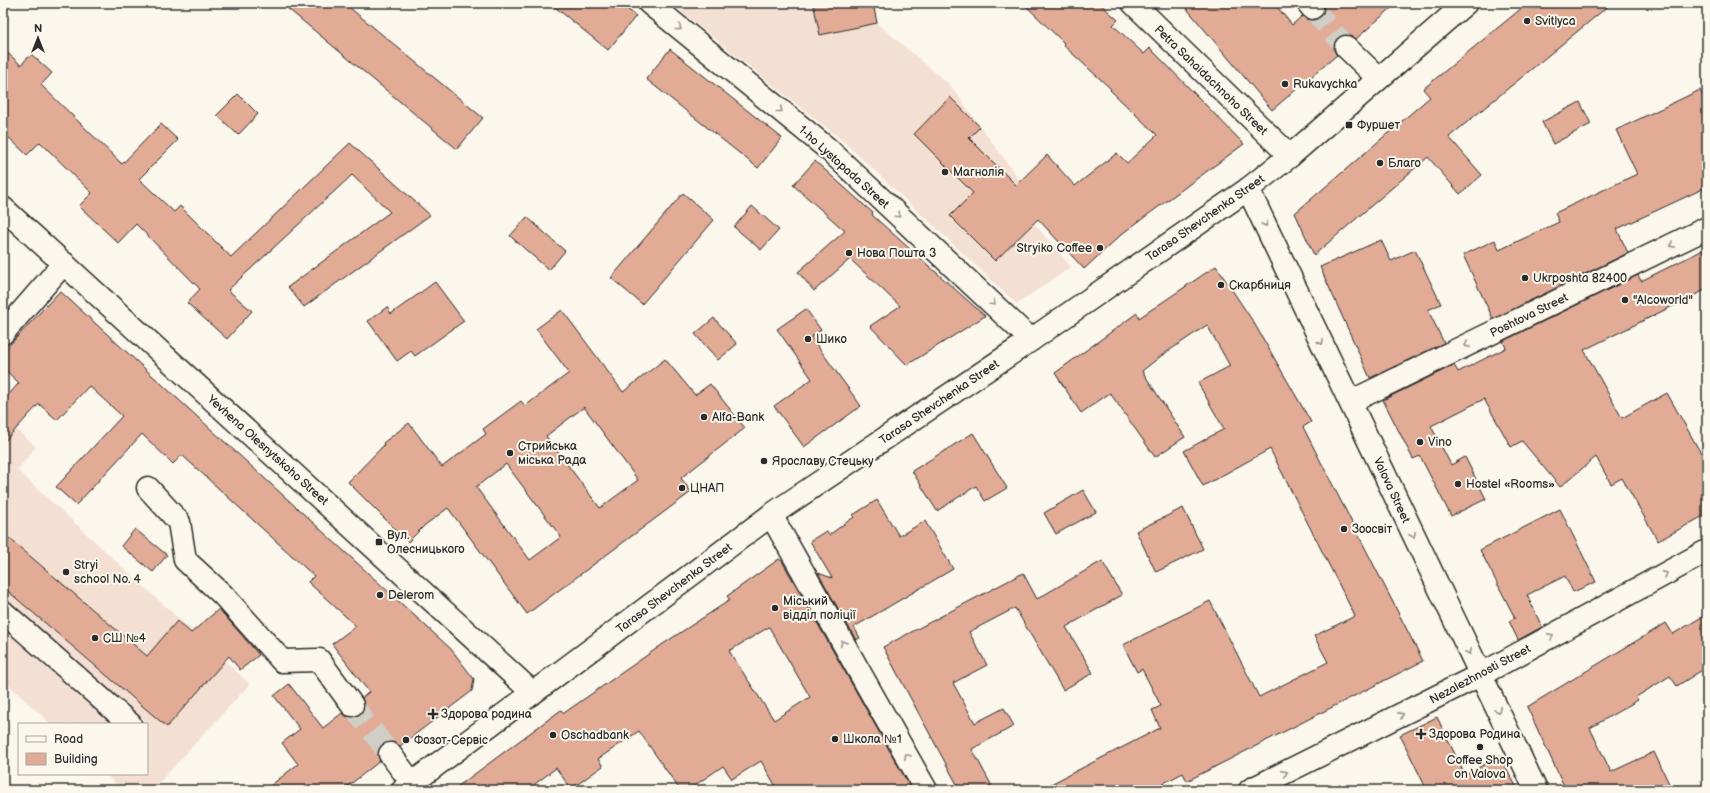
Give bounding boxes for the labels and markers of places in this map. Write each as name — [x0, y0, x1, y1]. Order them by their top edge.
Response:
place label: Svitlyca — [1535, 14, 1576, 29]
marker: Svitlyca — [1522, 16, 1532, 26]
place label: Rukavychka — [1293, 77, 1358, 92]
marker: Rukavychka — [1280, 79, 1290, 89]
place label: Фуршет — [1357, 118, 1401, 133]
marker: Фуршет — [1344, 120, 1354, 130]
place label: Благо — [1388, 156, 1421, 171]
marker: Благо — [1375, 158, 1385, 168]
place label: Магнолія — [953, 165, 1005, 180]
marker: Магнолія — [940, 167, 950, 177]
place label: Stryiko Coffee — [1017, 241, 1092, 256]
marker: Stryiko Coffee — [1095, 243, 1105, 253]
place label: Нова Пошта 3 — [857, 246, 936, 261]
marker: Нова Пошта 3 — [844, 248, 854, 258]
place label: Ukrposhta 82400 — [1533, 271, 1627, 286]
marker: Ukrposhta 82400 — [1520, 273, 1530, 283]
place label: Скарбниця — [1229, 278, 1291, 293]
marker: Скарбниця — [1216, 280, 1226, 290]
place label: "Alcoworld" — [1633, 293, 1693, 308]
marker: "Alcoworld" — [1620, 295, 1630, 305]
place label: Шико — [816, 332, 847, 347]
marker: Шико — [803, 334, 813, 344]
place label: Alfa-Bank — [712, 410, 764, 425]
marker: Alfa-Bank — [699, 412, 709, 422]
place label: Vino — [1428, 435, 1452, 450]
marker: Vino — [1415, 437, 1425, 447]
place label: Стрийська міська Рада — [518, 439, 586, 468]
marker: Стрийська міська Рада — [505, 448, 515, 458]
place label: Ярославу Стецьку — [772, 454, 874, 469]
marker: Ярославу Стецьку — [759, 456, 769, 466]
place label: Hostel «Rooms» — [1466, 477, 1555, 492]
marker: Hostel «Rooms» — [1453, 479, 1463, 489]
place label: ЦНАП — [690, 481, 724, 496]
marker: ЦНАП — [677, 483, 687, 493]
place label: Зоосвіт — [1352, 522, 1393, 537]
marker: Зоосвіт — [1339, 524, 1349, 534]
place label: Вул. Олесницького — [387, 528, 465, 557]
marker: Вул. Олесницького — [374, 537, 384, 547]
place label: Stryi school No. 4 — [74, 558, 142, 587]
marker: Stryi school No. 4 — [61, 567, 71, 577]
place label: Delerom — [388, 588, 434, 603]
marker: Delerom — [375, 590, 385, 600]
place label: Міський відділ поліції — [783, 594, 857, 623]
marker: Міський відділ поліції — [770, 603, 780, 613]
place label: СШ №4 — [103, 631, 147, 646]
marker: СШ №4 — [90, 633, 100, 643]
place label: Здорова родина — [441, 707, 532, 722]
marker: Здорова родина — [428, 709, 438, 719]
place label: Здорова Родина — [1429, 727, 1521, 742]
place label: Oschadbank — [561, 728, 629, 743]
marker: Здорова Родина — [1416, 729, 1426, 739]
marker: Oschadbank — [548, 730, 558, 740]
place label: Школа №1 — [843, 732, 902, 747]
place label: Фозот-Сервіс — [414, 733, 488, 748]
marker: Школа №1 — [830, 734, 840, 744]
marker: Фозот-Сервіс — [401, 735, 411, 745]
marker: Coffee Shop on Valova — [1475, 742, 1485, 752]
place label: Coffee Shop on Valova — [1447, 753, 1513, 782]

